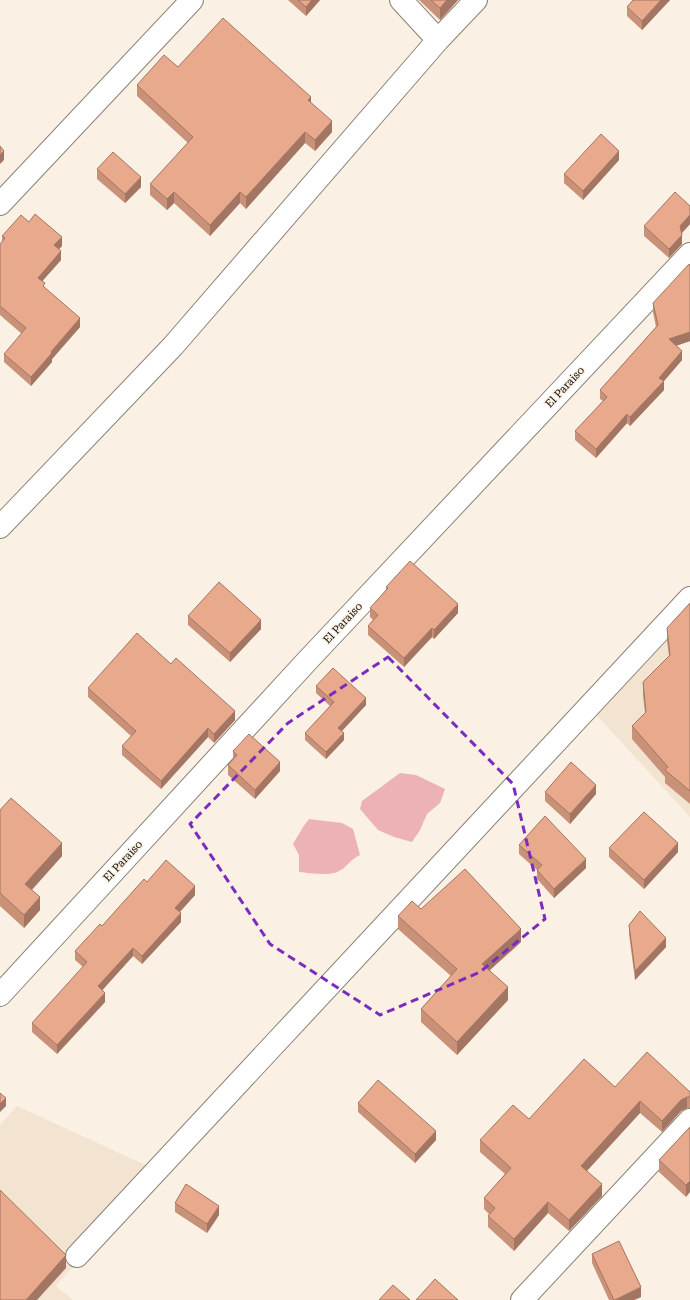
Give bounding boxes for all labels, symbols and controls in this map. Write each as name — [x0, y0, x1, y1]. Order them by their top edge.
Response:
street label: El Paraiso — [543, 363, 588, 410]
street label: El Paraiso — [321, 599, 366, 646]
street label: El Paraiso — [101, 837, 146, 884]

